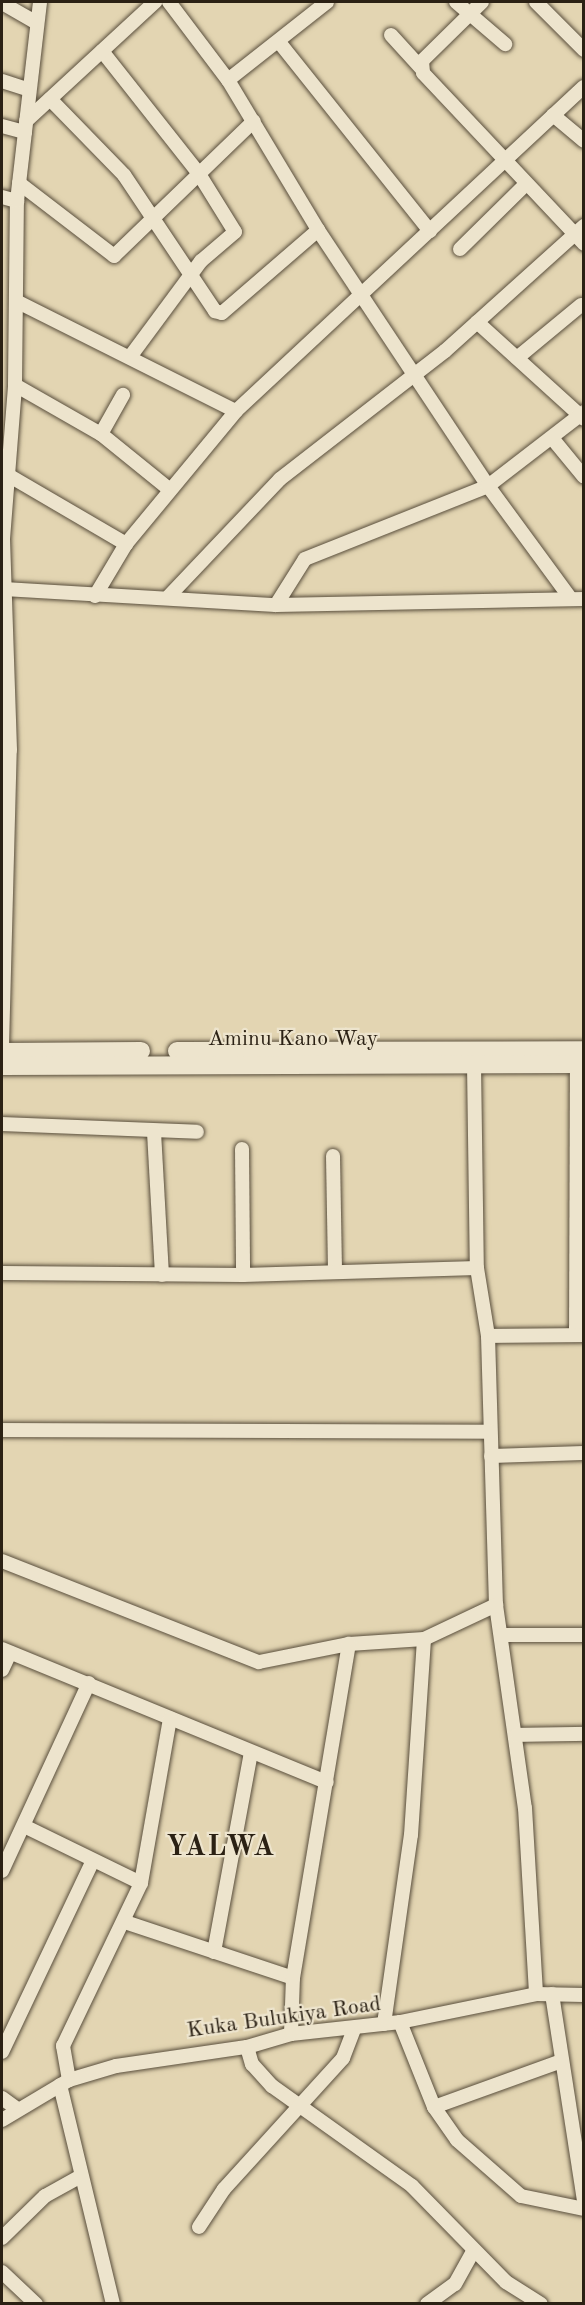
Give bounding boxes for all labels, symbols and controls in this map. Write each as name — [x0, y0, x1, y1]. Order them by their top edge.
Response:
street label: Aminu Kano Way — [208, 1027, 378, 1053]
district label: YALWA — [166, 1831, 276, 1865]
street label: Kuka Bulukiya Road — [185, 1991, 383, 2045]

